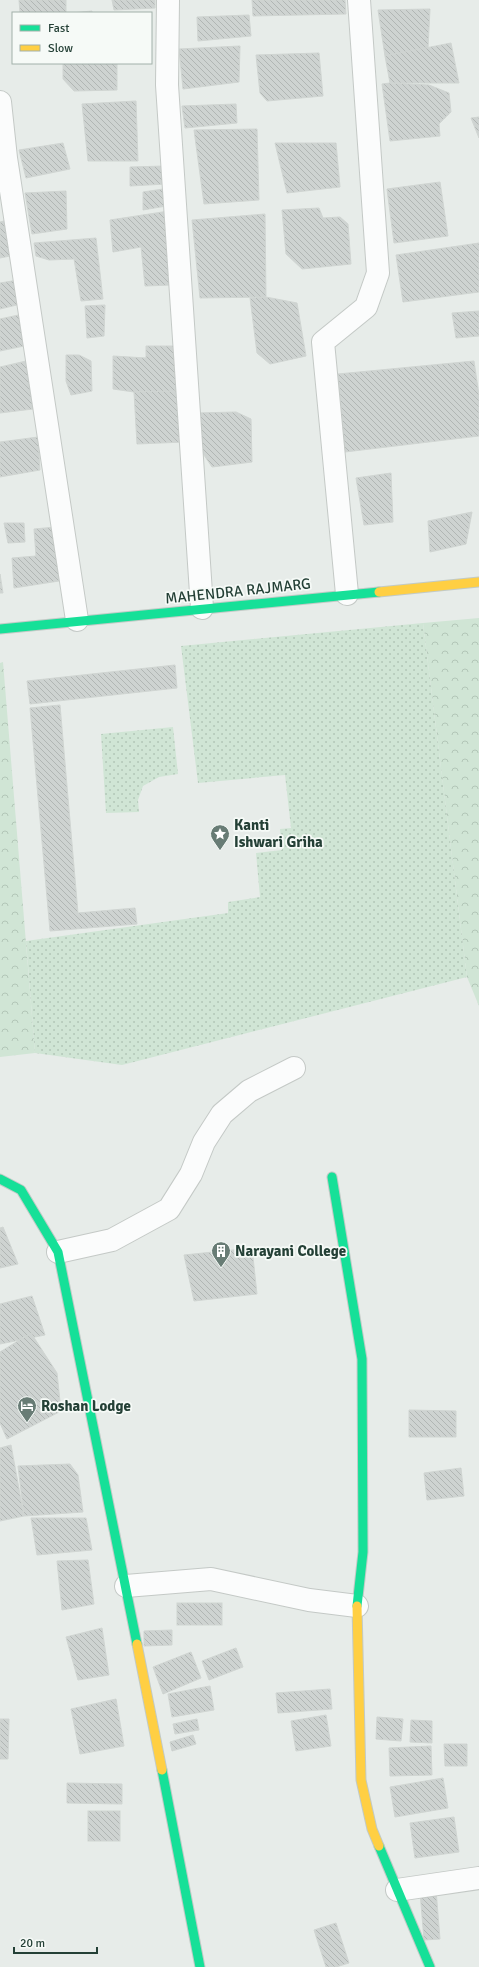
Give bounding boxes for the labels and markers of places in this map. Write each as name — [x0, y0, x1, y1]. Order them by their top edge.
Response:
place label: Kanti Ishwari Griha — [234, 816, 323, 851]
place icon: Kanti Ishwari Griha — [209, 823, 231, 851]
building icon: Narayani College — [210, 1240, 232, 1268]
place label: Narayani College — [235, 1242, 346, 1260]
hotel icon: Roshan Lodge — [16, 1395, 38, 1423]
place label: Roshan Lodge — [41, 1397, 131, 1415]

